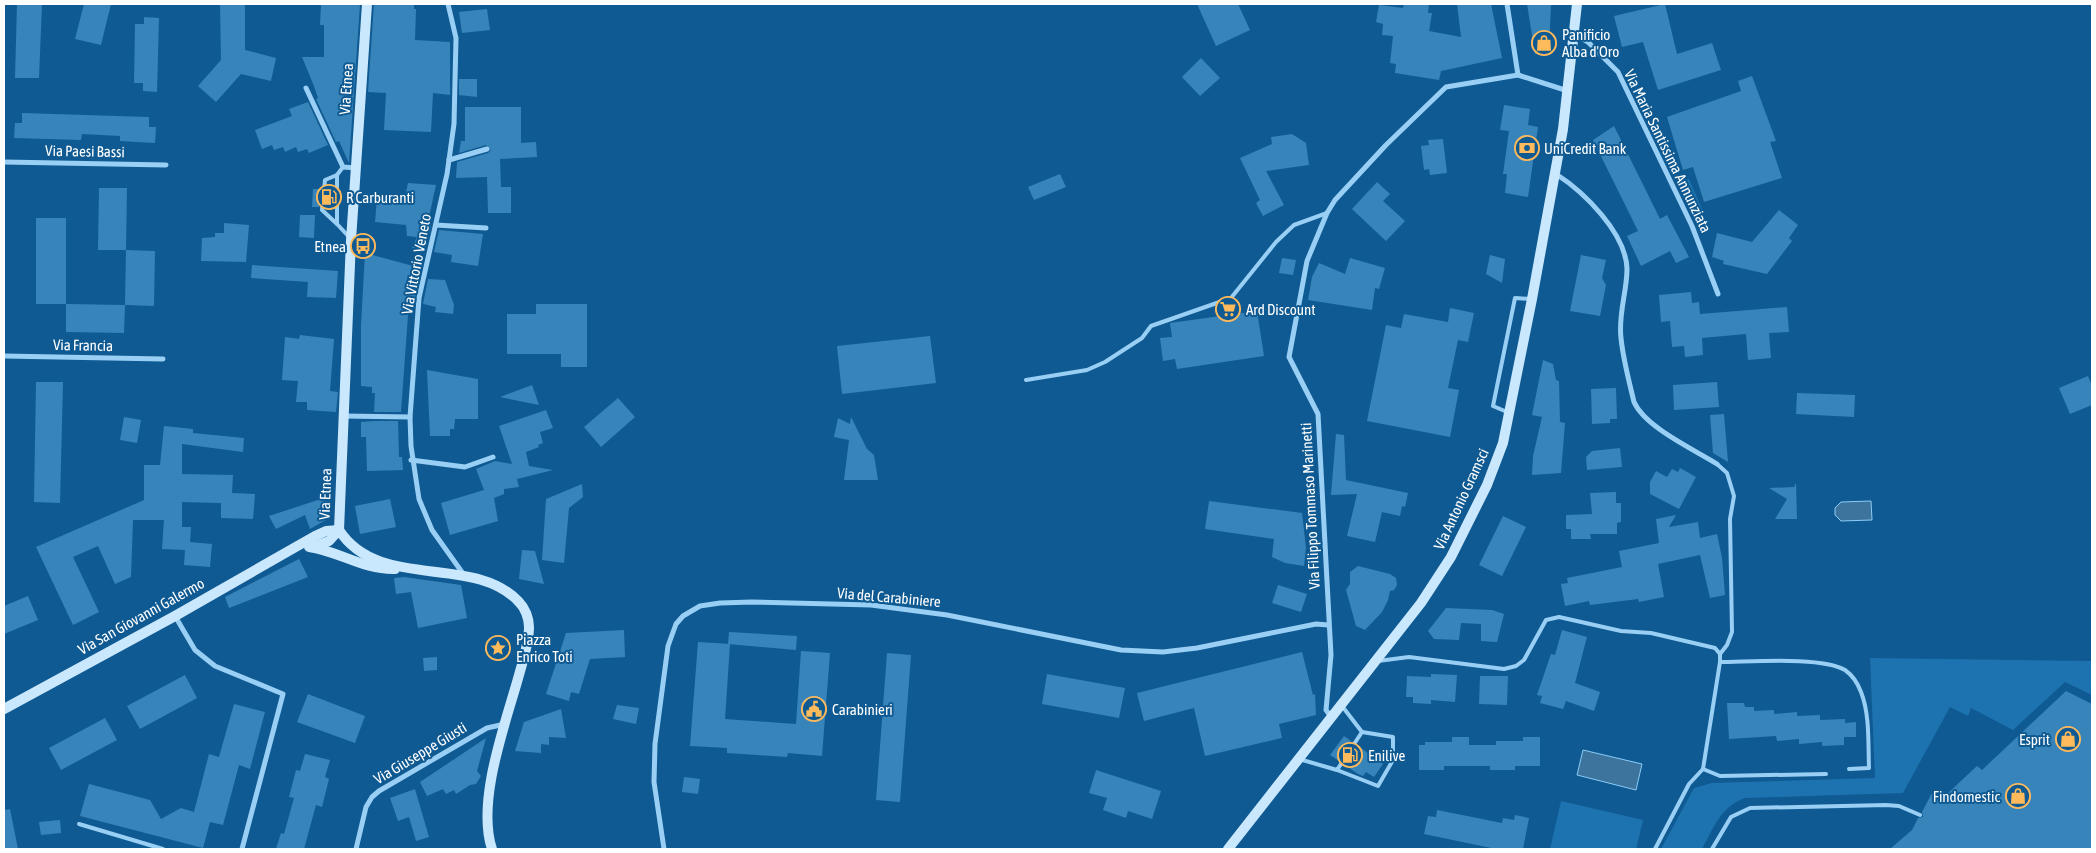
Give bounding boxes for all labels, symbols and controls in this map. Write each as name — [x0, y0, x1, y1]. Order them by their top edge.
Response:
place label: Panificio Alba d'Oro — [1562, 26, 1619, 60]
shop icon: Panificio Alba d'Oro — [1531, 30, 1557, 56]
street label: Via Etnea — [336, 63, 356, 115]
street label: Via Maria Santissima Annunziata — [1621, 67, 1715, 235]
bank icon: UniCredit Bank — [1514, 135, 1540, 161]
place label: UniCredit Bank — [1544, 140, 1627, 157]
street label: Via Paesi Bassi — [45, 142, 125, 160]
fuel station icon: R Carburanti — [316, 184, 342, 210]
place label: R Carburanti — [346, 189, 414, 206]
street label: Via Vittorio Veneto — [398, 212, 434, 316]
bus stop icon: Etnea — [350, 233, 376, 259]
place label: Etnea — [314, 238, 346, 255]
supermarket icon: Ard Discount — [1215, 296, 1241, 322]
place label: Ard Discount — [1246, 301, 1316, 318]
street label: Via Francia — [53, 336, 113, 354]
street label: Via Filippo Tommaso Marinetti — [1297, 422, 1323, 590]
street label: Via Antonio Gramsci — [1430, 446, 1492, 552]
street label: Via Etnea — [316, 468, 334, 520]
street label: Via San Giovanni Galermo — [75, 574, 207, 658]
street label: Via del Carabiniere — [836, 584, 942, 610]
place label: Piazza Enrico Toti — [516, 631, 573, 665]
place icon: Piazza Enrico Toti — [485, 635, 511, 661]
public building icon: Carabinieri — [801, 696, 827, 722]
place label: Carabinieri — [832, 701, 893, 718]
street label: Via Giuseppe Giusti — [370, 719, 470, 787]
shop icon: Esprit — [2055, 726, 2081, 752]
place label: Esprit — [2019, 731, 2050, 748]
fuel station icon: Enilive — [1337, 742, 1363, 768]
place label: Enilive — [1368, 747, 1406, 764]
shop icon: Findomestic — [2005, 783, 2031, 809]
place label: Findomestic — [1933, 788, 2000, 805]

